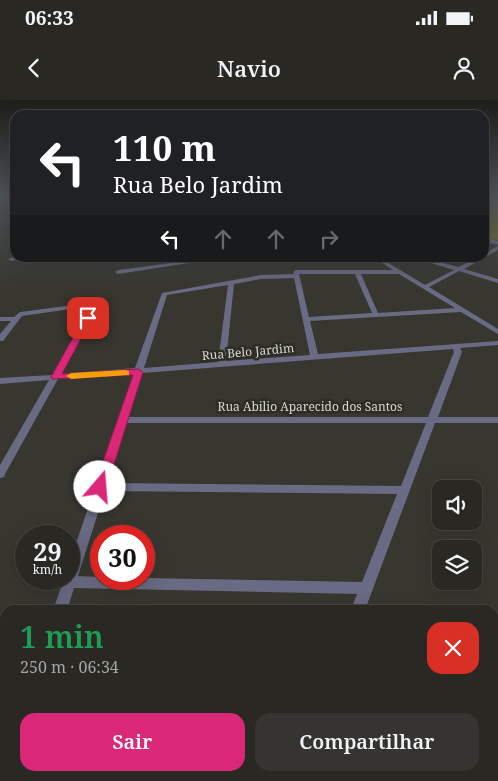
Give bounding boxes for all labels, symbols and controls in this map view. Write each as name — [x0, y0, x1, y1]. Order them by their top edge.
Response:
text: 06:33 — [25, 5, 74, 31]
text: Navio — [217, 53, 281, 83]
icon: back — [20, 54, 48, 82]
icon: person — [450, 54, 478, 82]
text: 110 m — [113, 124, 216, 171]
icon: left — [30, 130, 95, 195]
text: Rua Belo Jardim — [113, 169, 283, 199]
icon: left — [156, 225, 184, 253]
icon: ahead — [209, 225, 237, 253]
icon: ahead — [262, 225, 290, 253]
icon: right — [315, 225, 343, 253]
pin — [67, 297, 109, 339]
icon: arrive — [74, 304, 102, 332]
street label: Rua Belo Jardim — [201, 339, 295, 364]
street label: Rua Abilio Aparecido dos Santos — [218, 398, 402, 415]
position arrow — [73, 460, 125, 512]
map controls — [432, 480, 482, 590]
button: sound — [432, 480, 482, 530]
speed limit sign: 30 — [90, 525, 155, 590]
text: 29 — [33, 534, 62, 568]
button: layers — [432, 540, 482, 590]
text: km/h — [33, 561, 62, 578]
text: 1 min — [20, 616, 104, 657]
button: close — [427, 622, 479, 674]
text: 250 m · 06:34 — [20, 656, 119, 678]
button: Sair — [20, 713, 245, 771]
button: Compartilhar — [255, 713, 479, 771]

